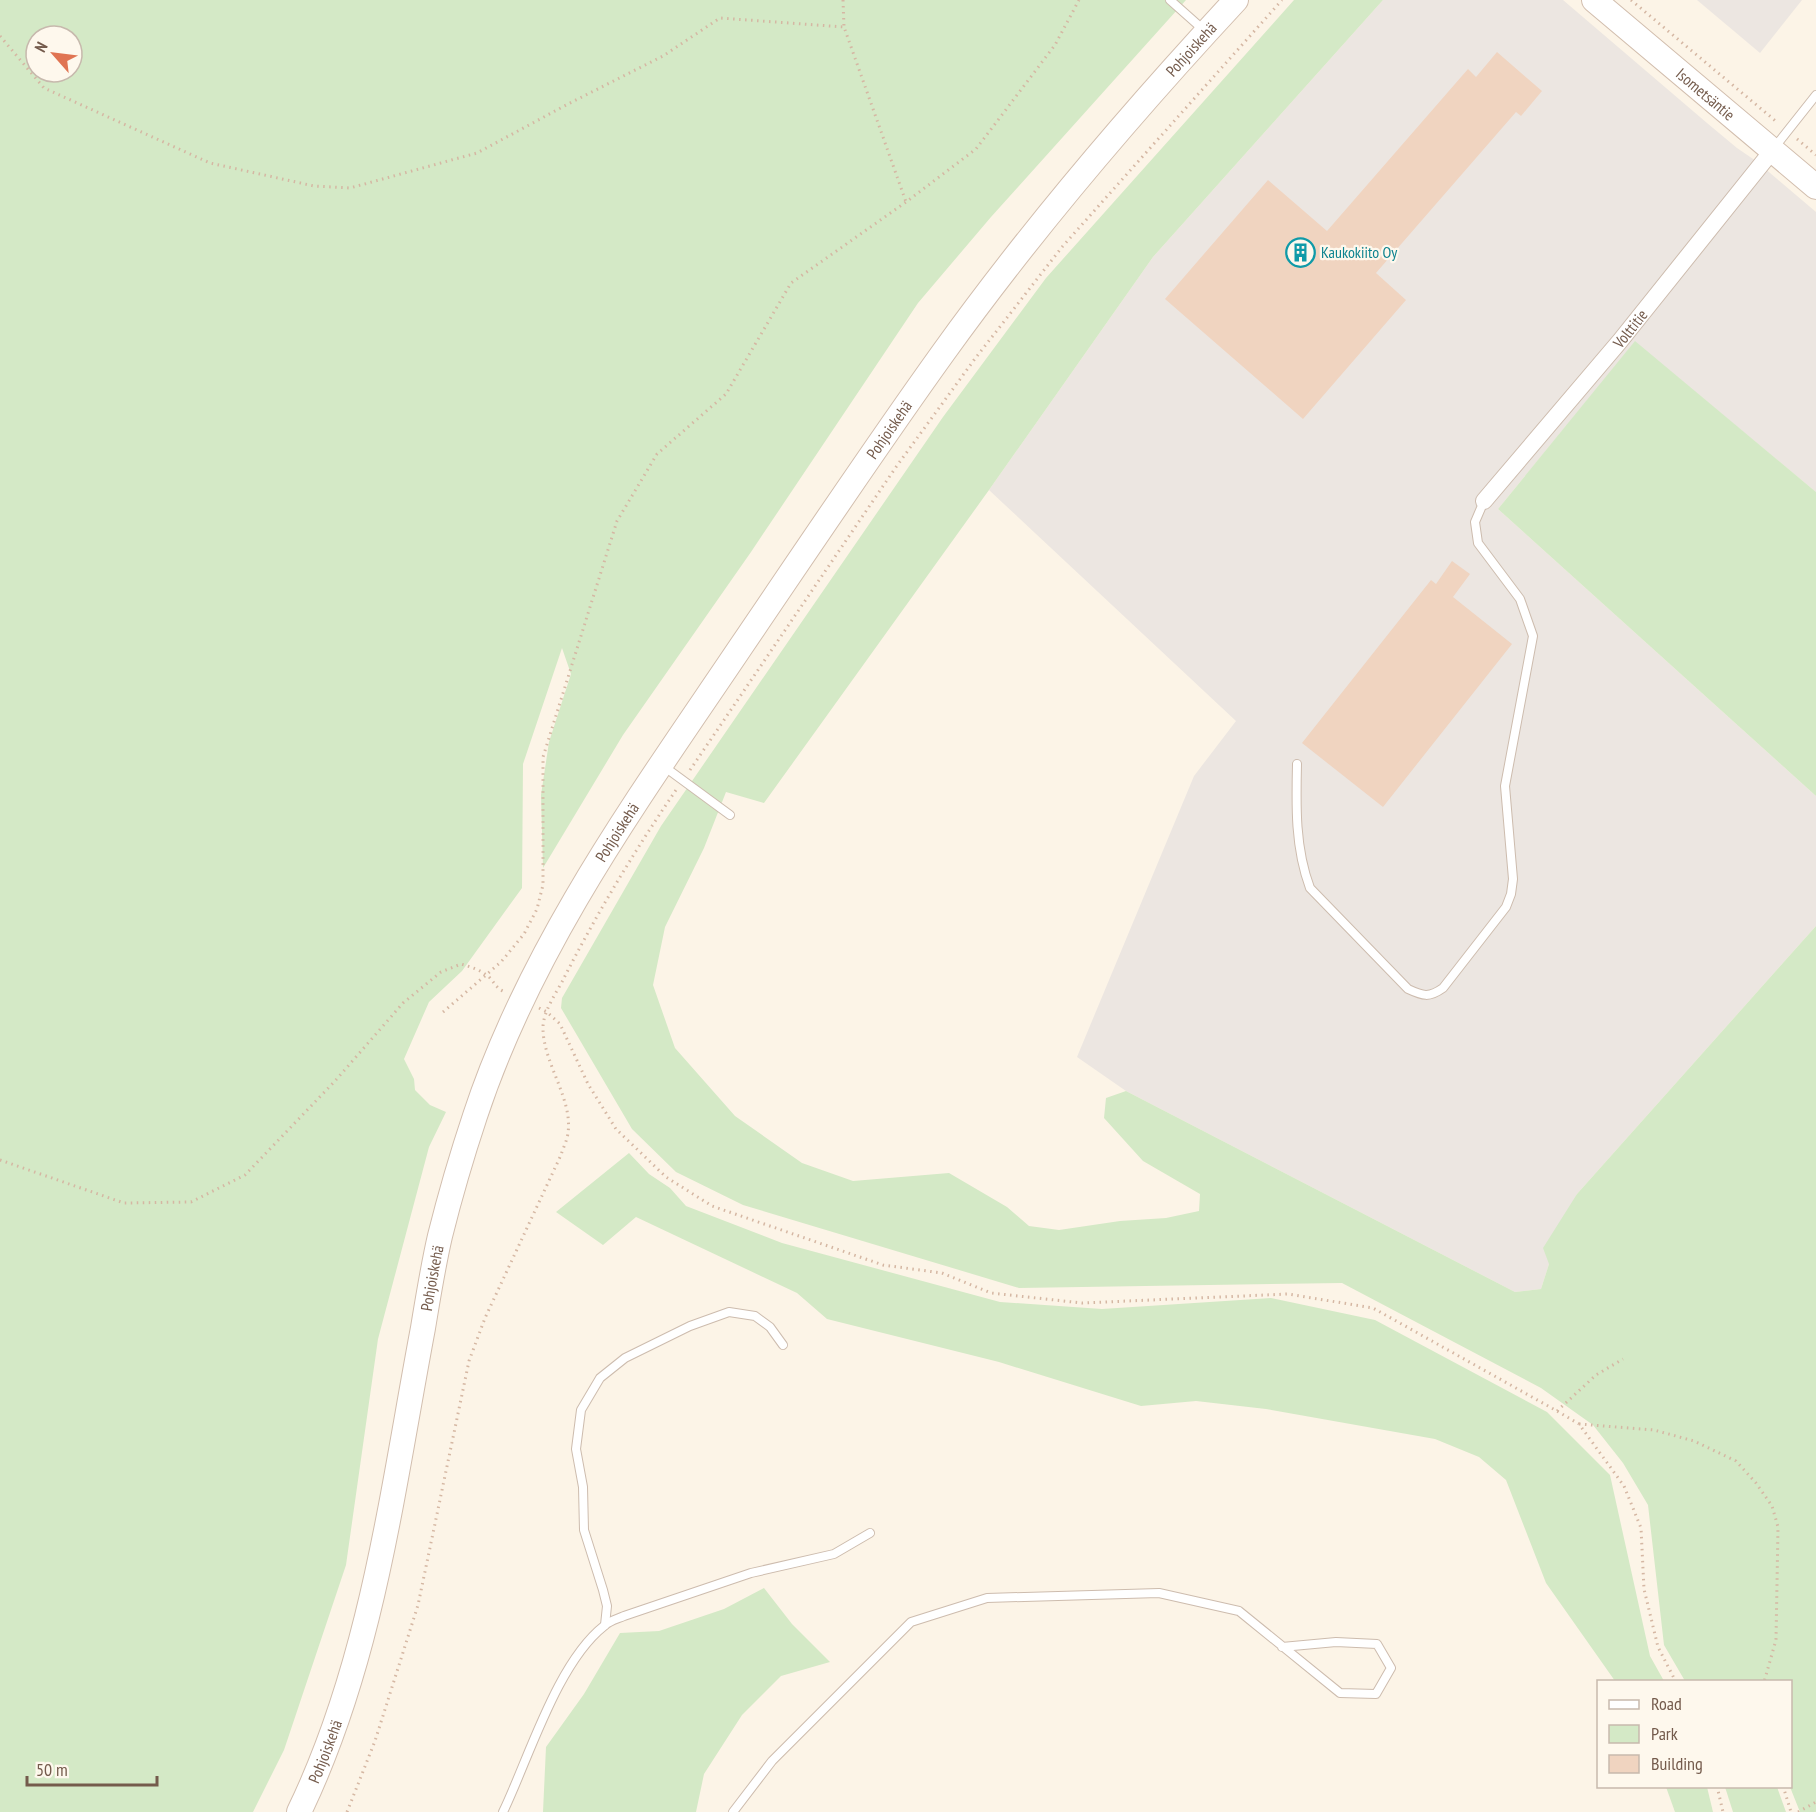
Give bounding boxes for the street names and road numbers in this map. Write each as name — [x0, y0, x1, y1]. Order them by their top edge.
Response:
street label: Pohjoiskehä — [1161, 18, 1221, 80]
street label: Isometsäntie — [1672, 64, 1739, 125]
street label: Volttitie — [1608, 305, 1652, 353]
street label: Pohjoiskehä — [862, 397, 916, 462]
street label: Pohjoiskehä — [591, 799, 643, 865]
street label: Pohjoiskehä — [416, 1243, 448, 1312]
street label: Pohjoiskehä — [304, 1717, 346, 1786]

